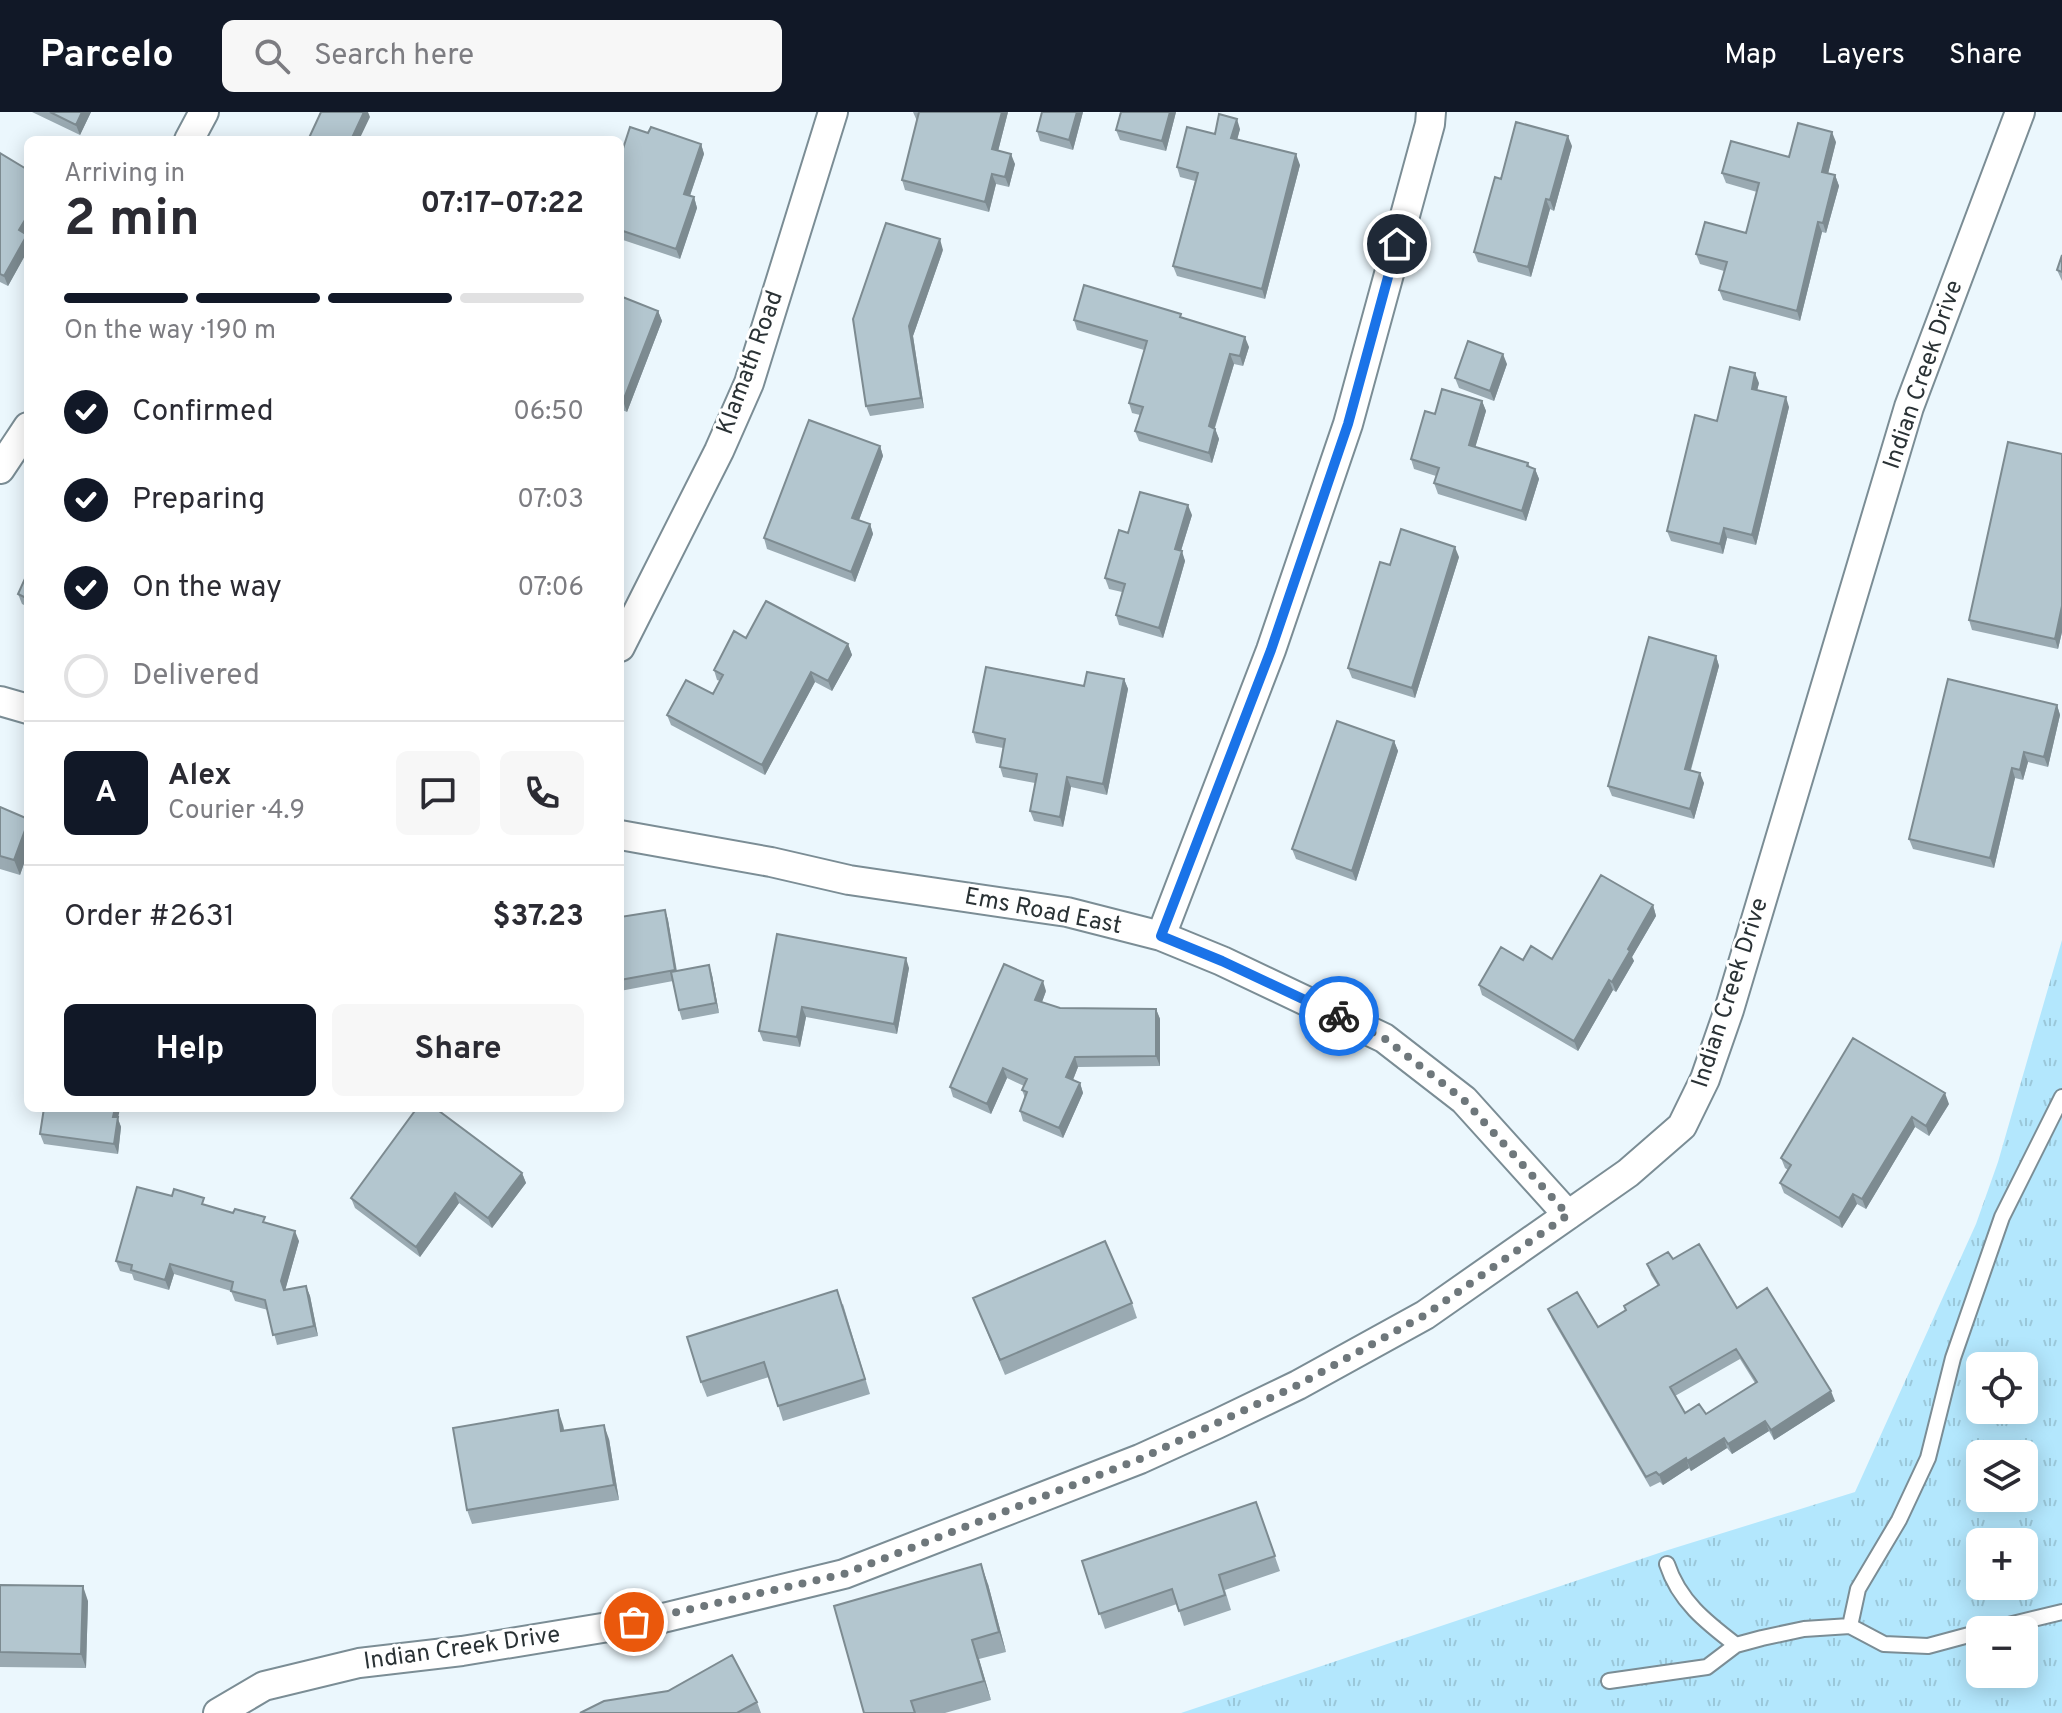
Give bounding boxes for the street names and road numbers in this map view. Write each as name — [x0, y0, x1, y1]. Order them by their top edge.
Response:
street label: Indian Creek Drive — [1878, 276, 1970, 474]
street label: Klamath Road — [711, 287, 791, 439]
street label: Ems Road East — [962, 882, 1124, 942]
street label: Indian Creek Drive — [1686, 894, 1776, 1092]
street label: Indian Creek Drive — [362, 1620, 562, 1678]

